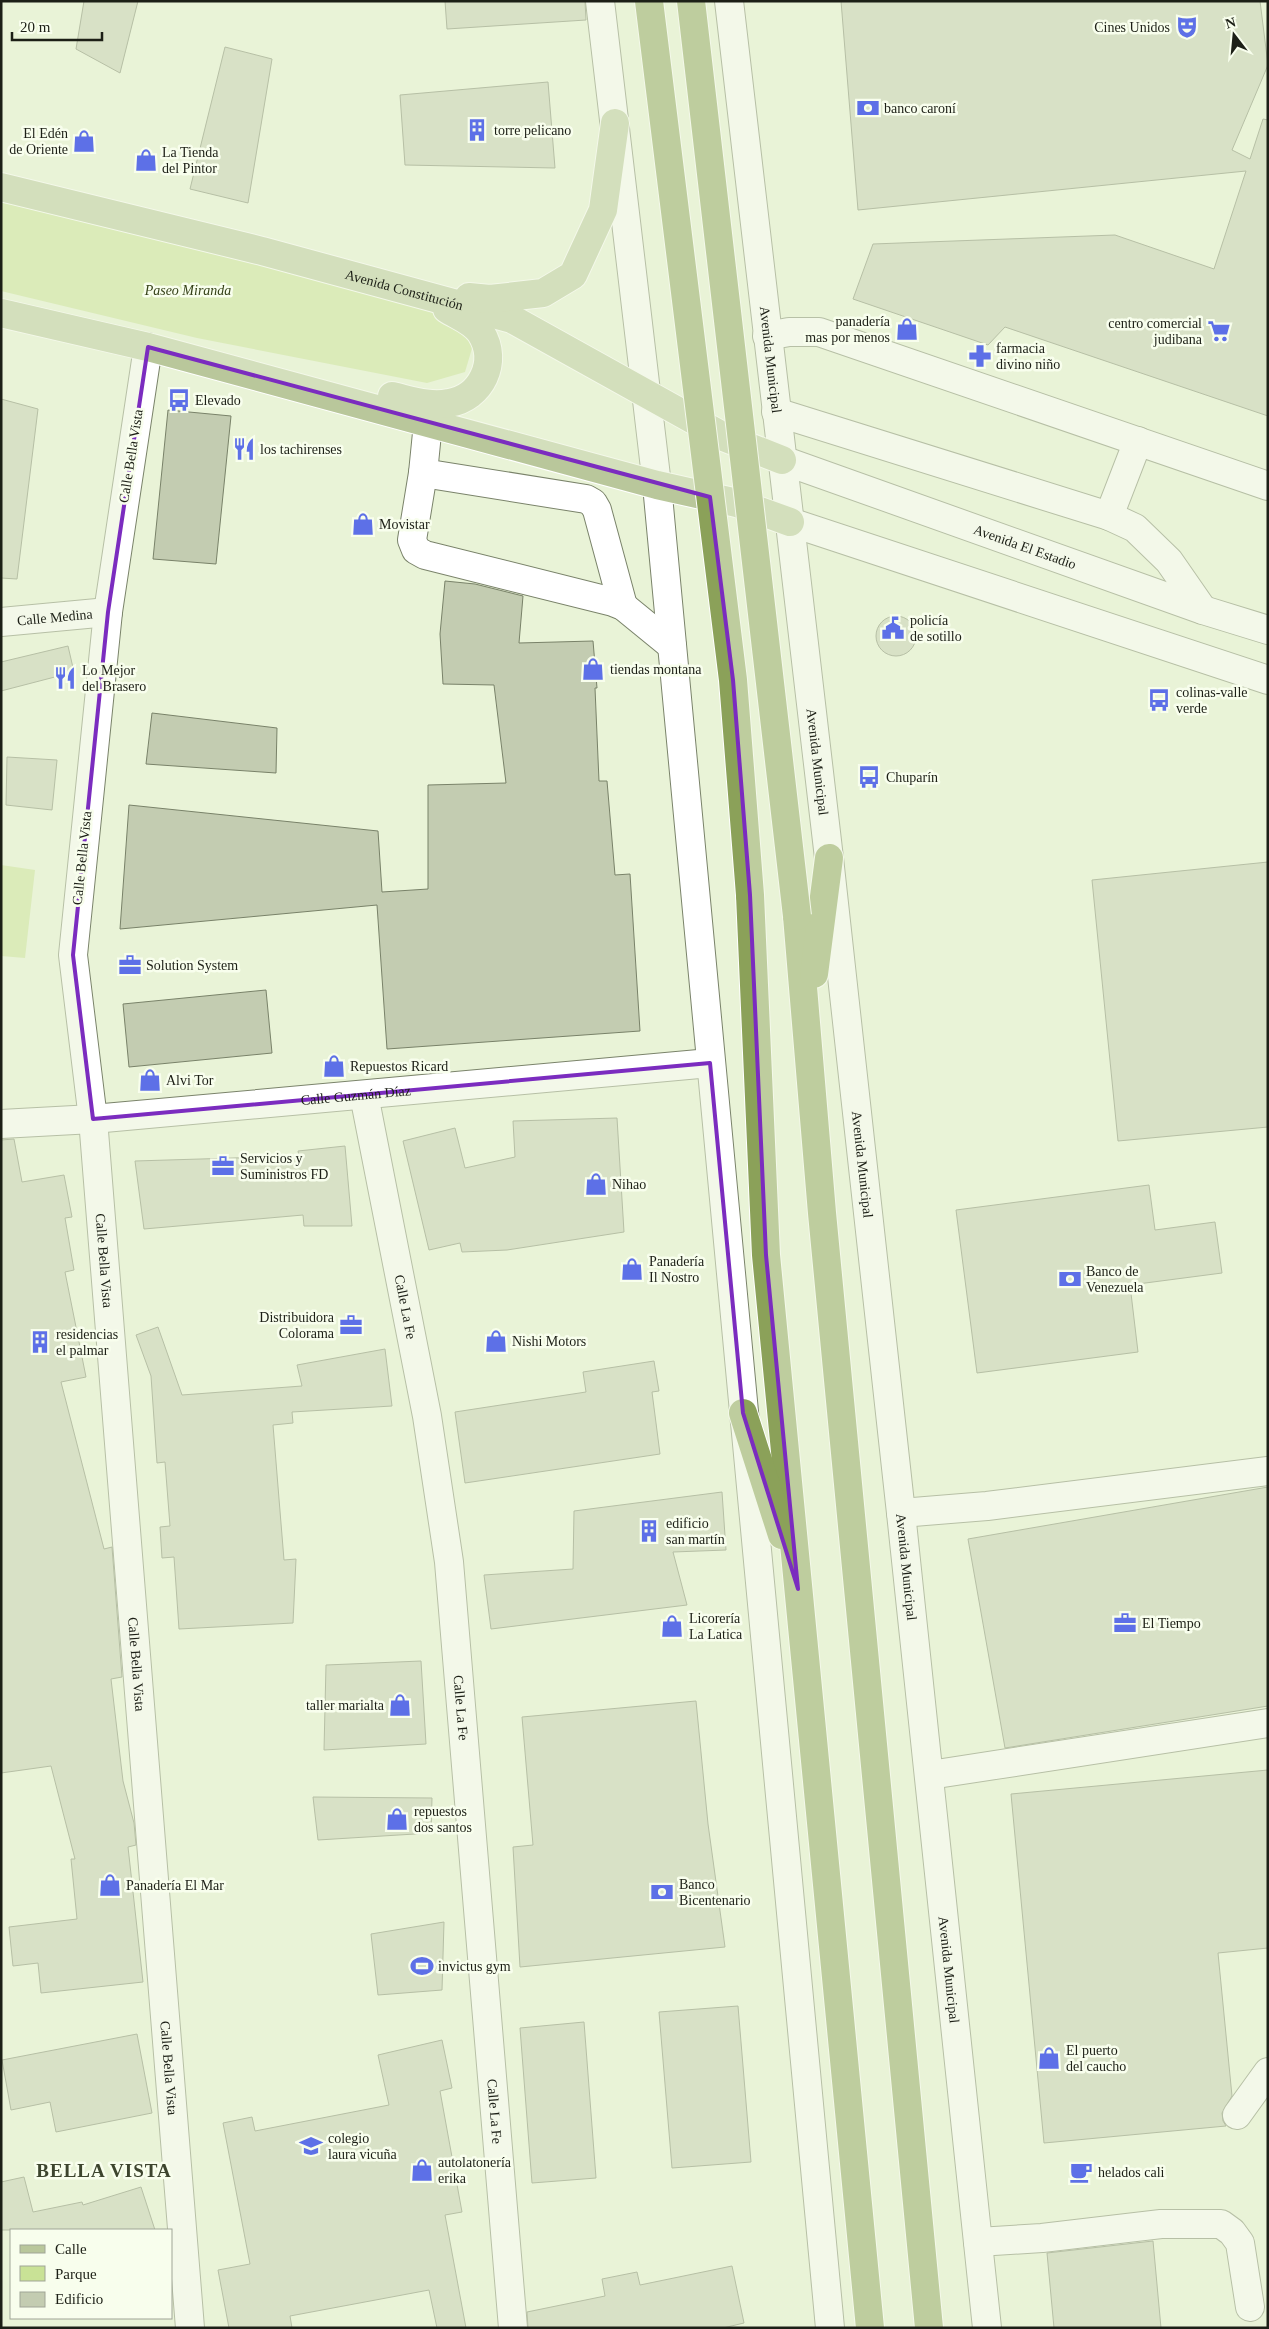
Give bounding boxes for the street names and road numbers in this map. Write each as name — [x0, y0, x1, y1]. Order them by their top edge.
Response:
street label: Avenida Constitución — [344, 266, 465, 313]
street label: Avenida Municipal — [757, 305, 785, 414]
street label: Calle Bella Vista — [116, 407, 146, 504]
street label: Avenida El Estadio — [972, 521, 1078, 572]
street label: Calle Medina — [16, 606, 94, 628]
street label: Avenida Municipal — [804, 708, 831, 816]
street label: Calle Bella Vista — [70, 809, 94, 906]
street label: Calle Guzmán Díaz — [300, 1083, 411, 1108]
street label: Avenida Municipal — [849, 1110, 876, 1219]
street label: Calle Bella Vista — [93, 1213, 116, 1309]
street label: Calle La Fe — [392, 1273, 419, 1340]
street label: Avenida Municipal — [894, 1513, 920, 1621]
street label: Calle Bella Vista — [125, 1616, 148, 1713]
street label: Calle La Fe — [451, 1675, 471, 1741]
street label: Avenida Municipal — [936, 1915, 962, 2024]
street label: Calle Bella Vista — [158, 2020, 180, 2116]
street label: Calle La Fe — [485, 2078, 505, 2145]

